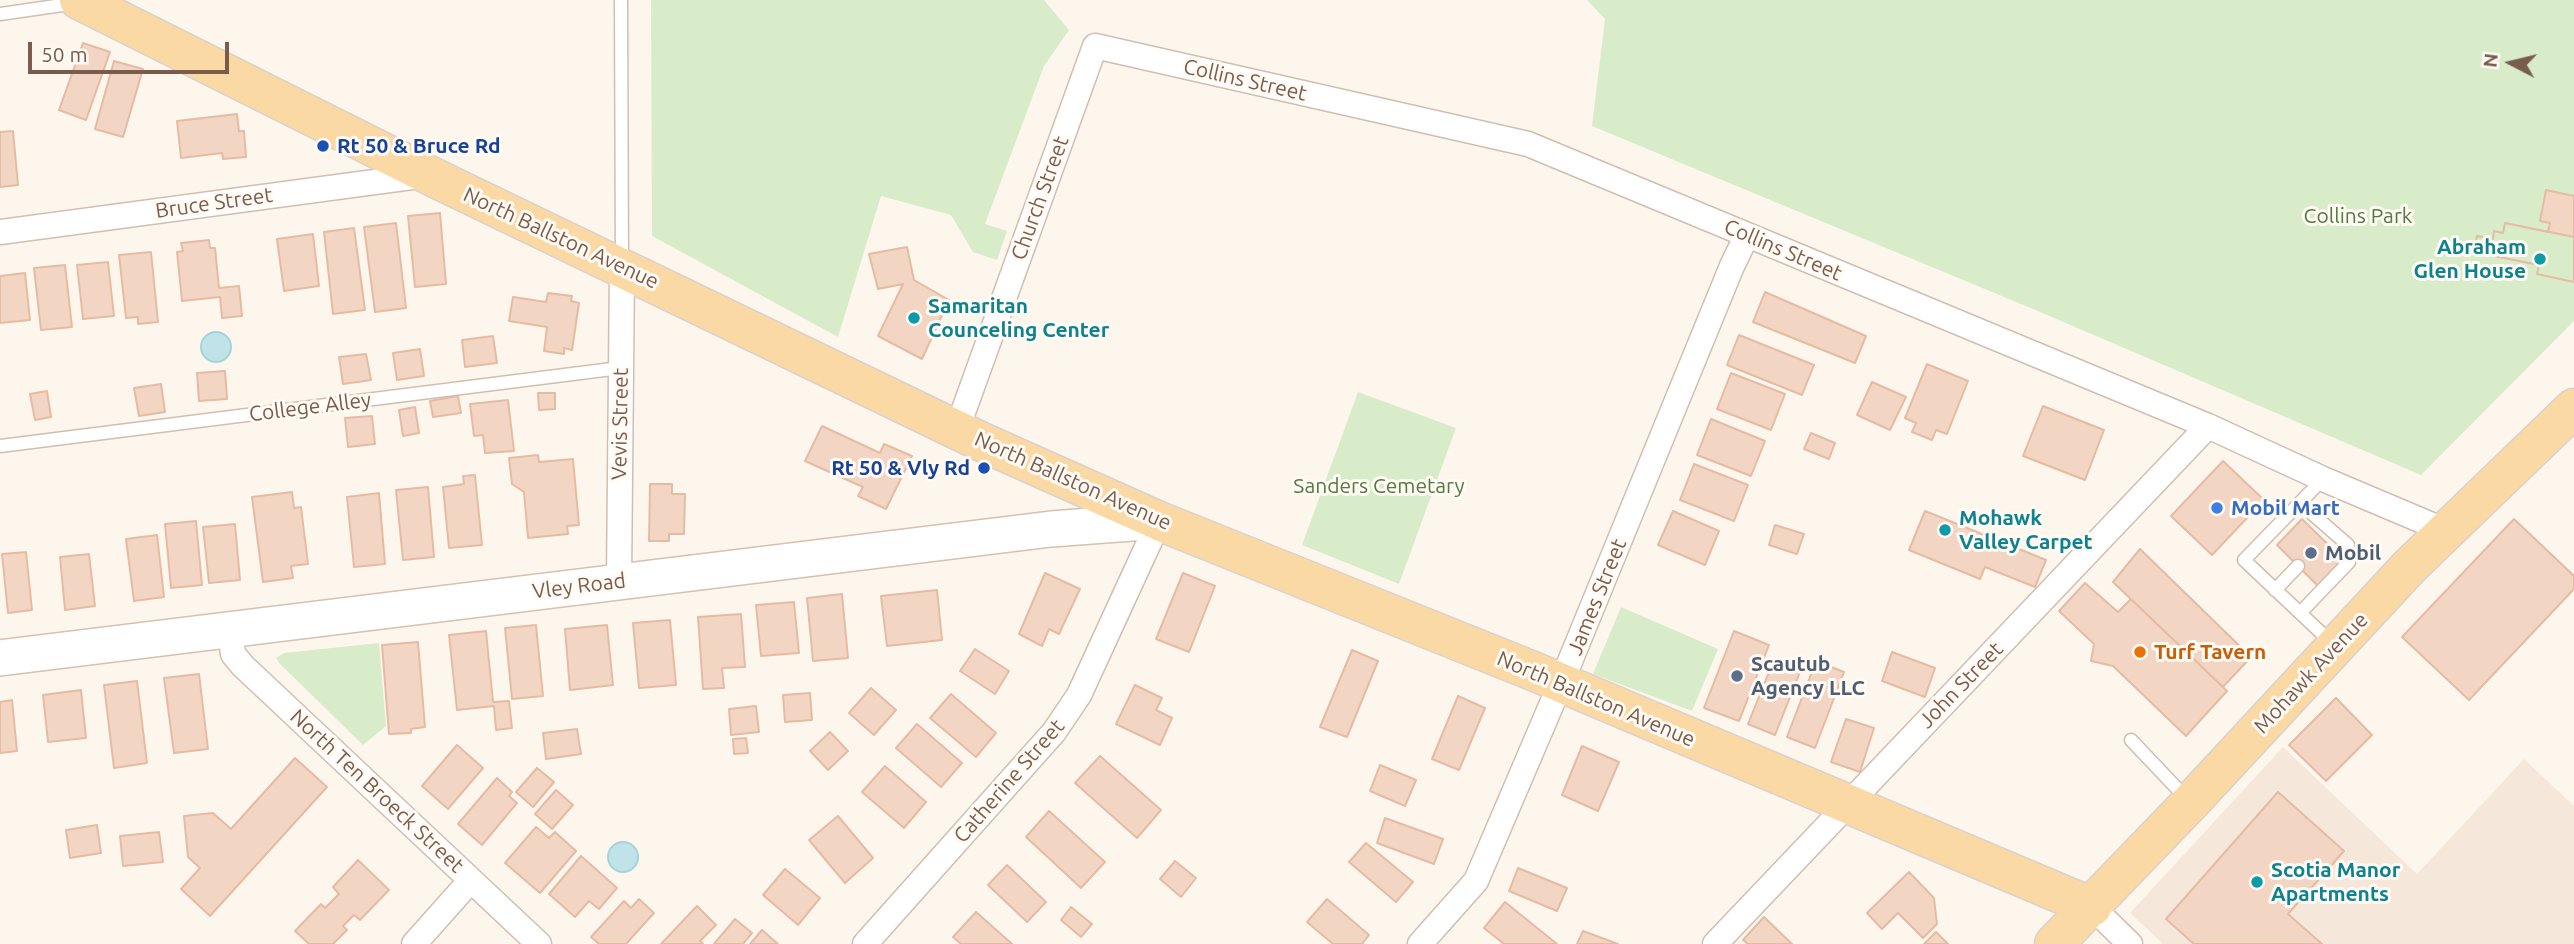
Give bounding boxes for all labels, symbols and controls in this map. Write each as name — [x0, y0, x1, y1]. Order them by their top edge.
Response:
scale bar — [32, 28, 233, 72]
north arrow — [2476, 28, 2546, 98]
text: 50 m — [41, 42, 88, 66]
text: N — [2478, 52, 2502, 69]
street label: Collins Street — [1181, 54, 1309, 106]
place label: Rt 50 & Bruce Rd — [337, 133, 501, 159]
street label: Church Street — [1006, 133, 1074, 263]
marker: Rt 50 & Bruce Rd — [315, 138, 331, 154]
street label: Bruce Street — [154, 182, 274, 224]
street label: North Ballston Avenue — [459, 182, 663, 294]
park label: Collins Park — [2304, 203, 2412, 229]
street label: Collins Street — [1720, 214, 1846, 286]
place label: Abraham Glen House — [2414, 234, 2526, 284]
marker: Abraham Glen House — [2532, 251, 2548, 267]
place label: Samaritan Counceling Center — [928, 293, 1109, 343]
marker: Samaritan Counceling Center — [906, 310, 922, 326]
street label: Vevis Street — [606, 368, 634, 480]
street label: College Alley — [248, 387, 372, 427]
street label: North Ballston Avenue — [971, 426, 1175, 536]
place label: Rt 50 & Vly Rd — [831, 455, 970, 481]
marker: Rt 50 & Vly Rd — [976, 460, 992, 476]
park label: Sanders Cemetary — [1293, 473, 1465, 499]
place label: Mobil Mart — [2231, 495, 2340, 521]
marker: Mobil Mart — [2209, 500, 2225, 516]
place label: Mohawk Valley Carpet — [1959, 505, 2093, 555]
marker: Mohawk Valley Carpet — [1937, 522, 1953, 538]
street label: James Street — [1562, 535, 1632, 659]
place label: Mobil — [2325, 540, 2381, 566]
marker: Mobil — [2303, 545, 2319, 561]
street label: Vley Road — [531, 568, 627, 604]
street label: Mohawk Avenue — [2249, 607, 2373, 739]
street label: John Street — [1914, 637, 2008, 733]
place label: Turf Tavern — [2154, 639, 2266, 665]
marker: Turf Tavern — [2132, 644, 2148, 660]
street label: North Ballston Avenue — [1493, 646, 1699, 752]
place label: Scautub Agency LLC — [1751, 651, 1865, 701]
marker: Scautub Agency LLC — [1729, 668, 1745, 684]
street label: North Ten Broeck Street — [285, 704, 469, 878]
street label: Catherine Street — [948, 714, 1070, 848]
place label: Scotia Manor Apartments — [2271, 857, 2400, 907]
marker: Scotia Manor Apartments — [2249, 874, 2265, 890]

